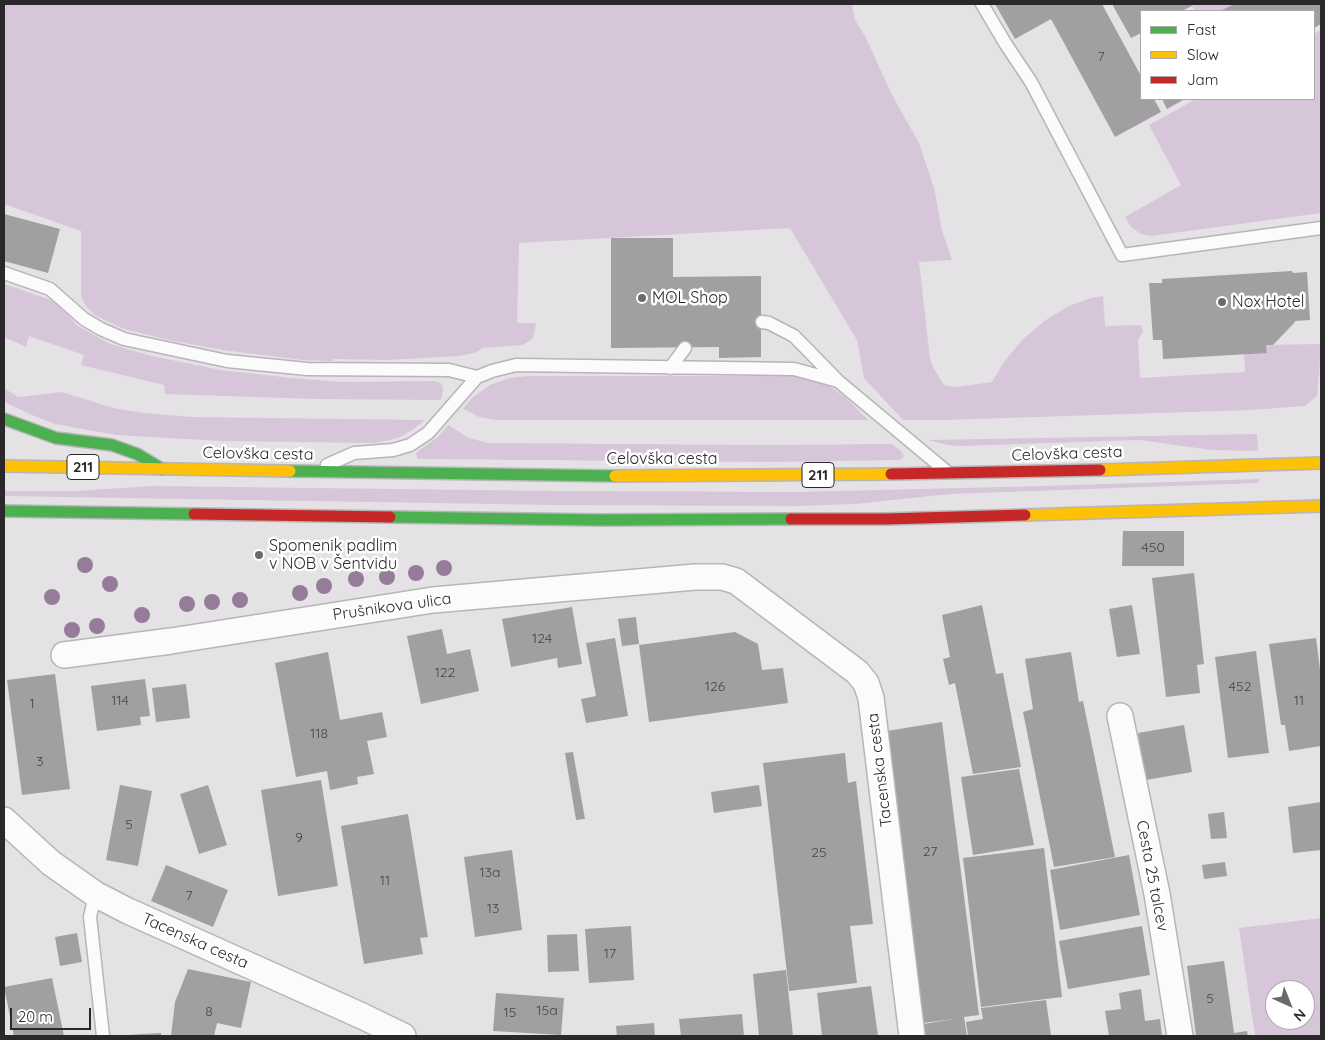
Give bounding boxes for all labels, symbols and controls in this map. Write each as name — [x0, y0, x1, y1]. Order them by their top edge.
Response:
legend — [1140, 10, 1315, 100]
text: Fast — [1187, 20, 1216, 39]
text: Slow — [1187, 45, 1219, 64]
house number: 7 — [1097, 49, 1105, 65]
text: Jam — [1187, 70, 1218, 89]
place label: MOL Shop — [652, 288, 728, 308]
marker: MOL Shop — [636, 292, 648, 304]
place label: Nox Hotel — [1232, 292, 1304, 312]
marker: Nox Hotel — [1216, 296, 1228, 308]
street label: Celovška cesta — [1011, 442, 1123, 466]
street label: Celovška cesta — [202, 443, 314, 465]
street label: Celovška cesta — [606, 449, 718, 469]
road number: 211 — [67, 454, 99, 480]
road number: 211 — [802, 462, 834, 488]
place label: Spomenik padlim v NOB v Šentvidu — [269, 536, 397, 574]
house number: 450 — [1141, 540, 1165, 556]
marker: Spomenik padlim v NOB v Šentvidu — [253, 549, 265, 561]
street label: Prušnikova ulica — [332, 589, 452, 625]
house number: 124 — [532, 631, 552, 647]
house number: 122 — [435, 665, 455, 681]
house number: 126 — [705, 679, 725, 695]
house number: 452 — [1229, 679, 1251, 695]
house number: 114 — [111, 693, 129, 709]
house number: 11 — [1294, 693, 1304, 709]
house number: 1 — [29, 696, 35, 712]
street label: Tacenska cesta — [864, 712, 896, 828]
house number: 118 — [310, 726, 328, 742]
house number: 3 — [36, 754, 44, 770]
house number: 5 — [125, 817, 133, 833]
street label: Cesta 25 talcev — [1132, 819, 1172, 933]
house number: 9 — [295, 830, 303, 846]
house number: 27 — [923, 844, 937, 860]
house number: 25 — [811, 845, 827, 861]
house number: 13a — [480, 865, 500, 881]
house number: 11 — [380, 873, 390, 889]
house number: 7 — [185, 888, 193, 904]
house number: 13 — [487, 901, 499, 917]
street label: Tacenska cesta — [139, 909, 251, 973]
house number: 17 — [604, 946, 616, 962]
north arrow — [1265, 980, 1315, 1030]
house number: 5 — [1206, 991, 1214, 1007]
scale bar — [12, 998, 94, 1030]
house number: 15a — [536, 1003, 558, 1019]
house number: 8 — [205, 1004, 213, 1020]
house number: 15 — [504, 1005, 516, 1021]
text: N — [1290, 1005, 1310, 1025]
text: 20 m — [18, 1007, 53, 1026]

